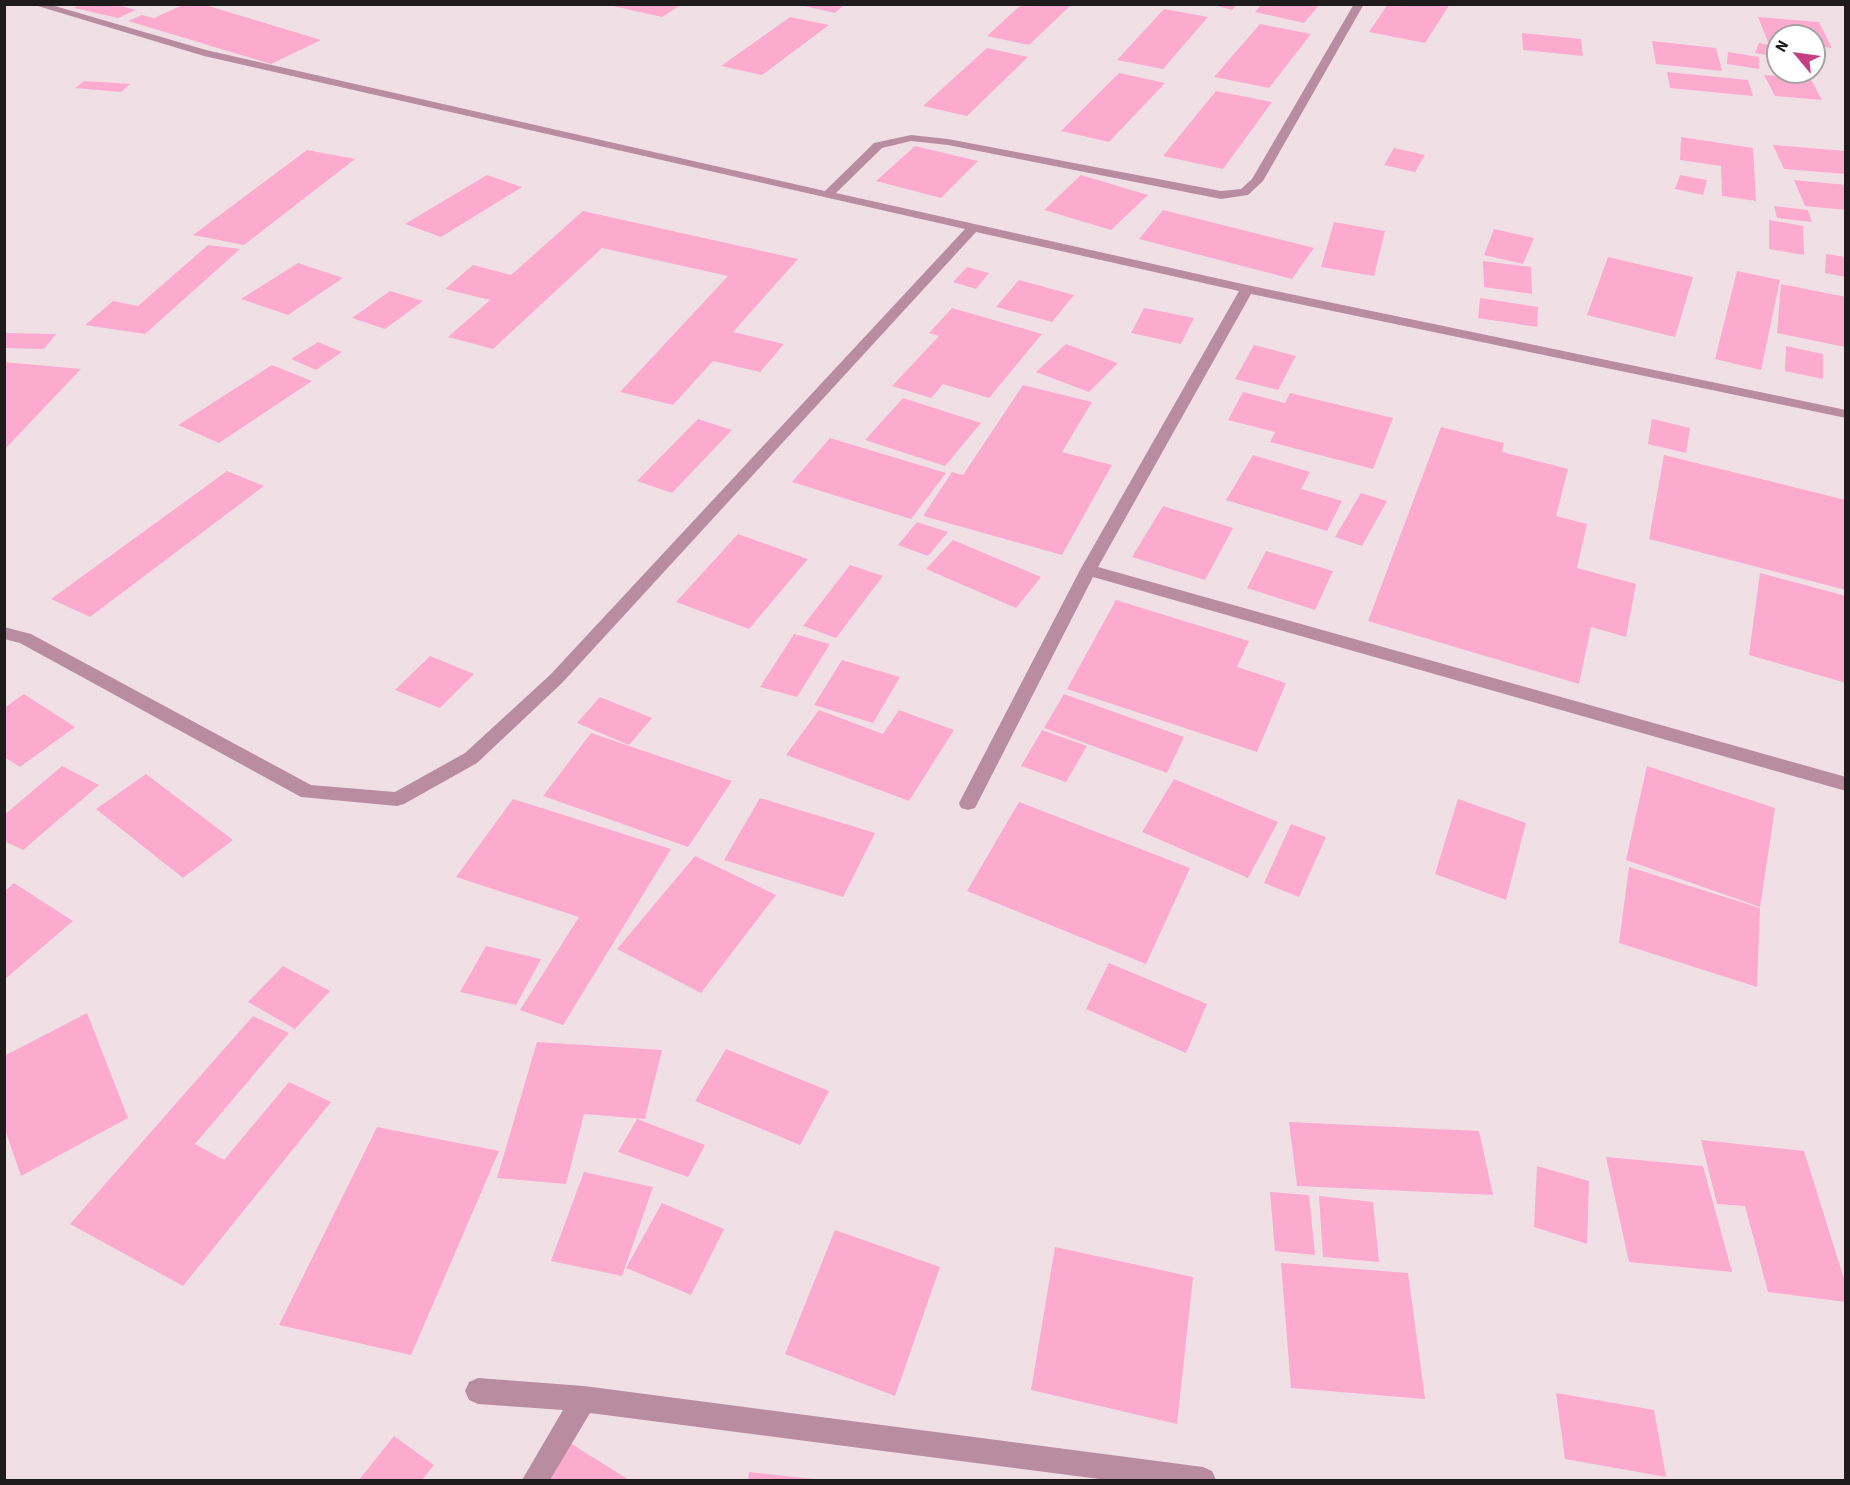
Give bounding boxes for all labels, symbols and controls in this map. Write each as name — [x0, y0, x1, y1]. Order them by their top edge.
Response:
north arrow — [1766, 24, 1826, 84]
text: N — [1770, 36, 1794, 56]

